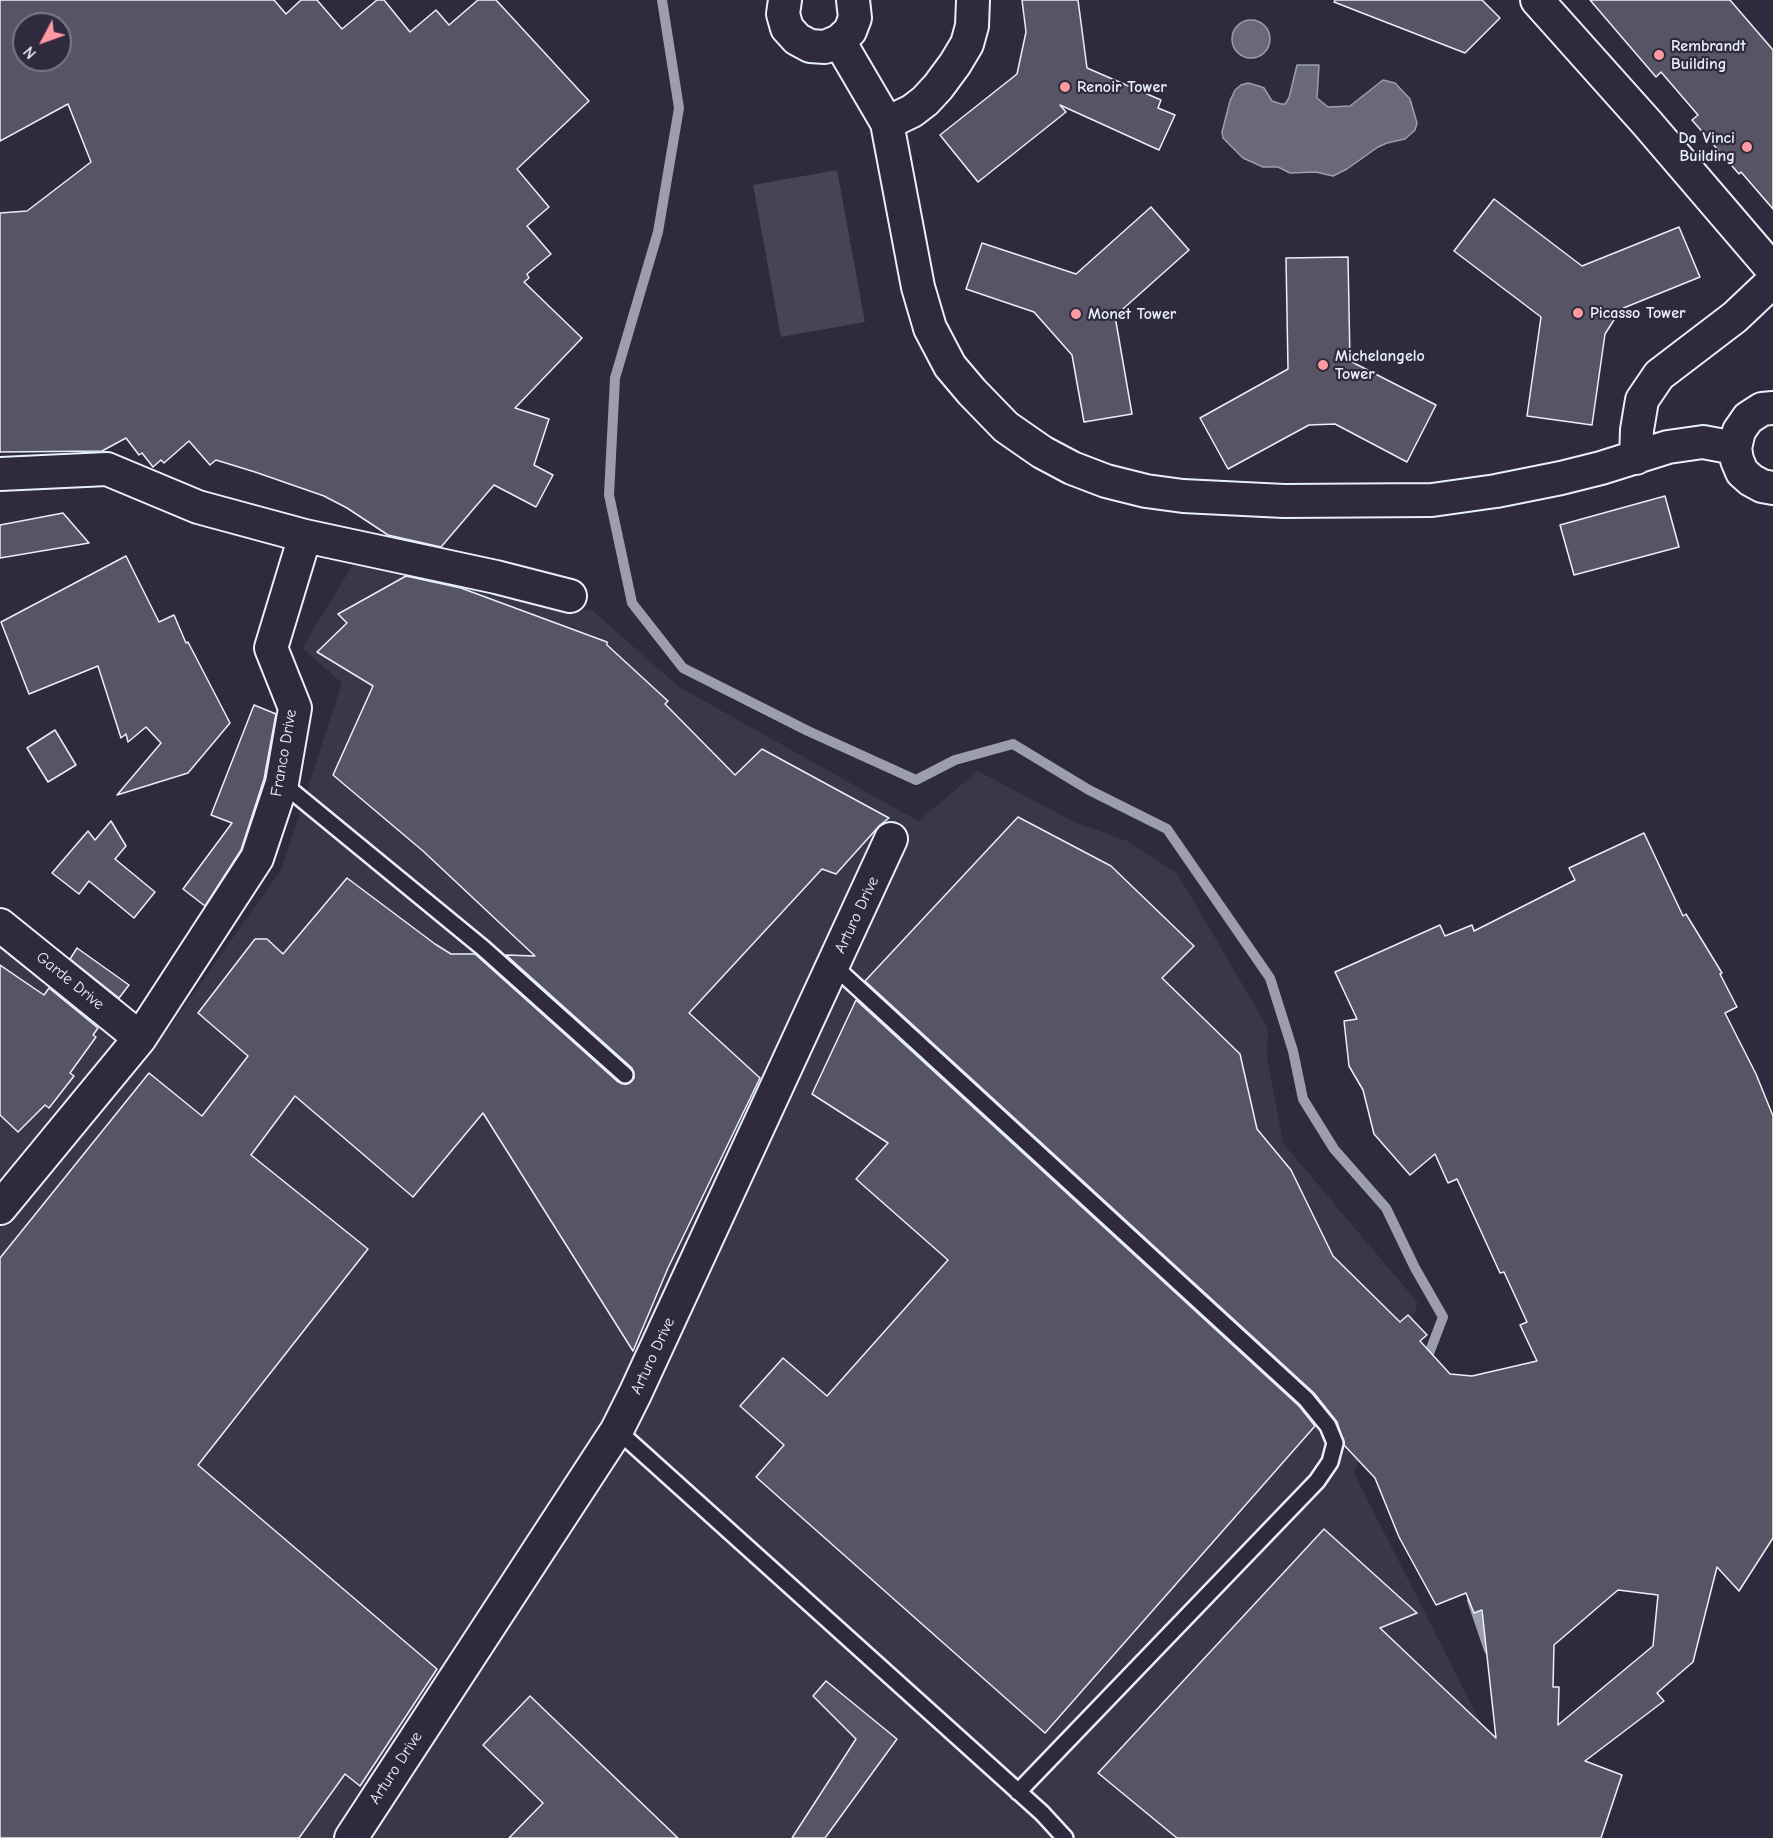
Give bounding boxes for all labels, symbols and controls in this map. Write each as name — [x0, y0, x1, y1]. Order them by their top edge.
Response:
north arrow — [12, 12, 72, 72]
place label: Rembrandt Building — [1671, 36, 1746, 74]
text: N — [20, 43, 40, 62]
marker: Rembrandt Building — [1652, 48, 1666, 62]
place label: Renoir Tower — [1077, 77, 1167, 97]
marker: Renoir Tower — [1058, 80, 1072, 94]
place label: Da Vinci Building — [1679, 128, 1735, 166]
marker: Da Vinci Building — [1740, 140, 1754, 154]
place label: Picasso Tower — [1590, 303, 1686, 323]
place label: Monet Tower — [1088, 304, 1176, 324]
marker: Picasso Tower — [1571, 306, 1585, 320]
marker: Monet Tower — [1069, 307, 1083, 321]
place label: Michelangelo Tower — [1335, 346, 1425, 384]
marker: Michelangelo Tower — [1316, 358, 1330, 372]
street label: Franco Drive — [267, 708, 301, 798]
street label: Arturo Drive — [831, 873, 883, 957]
street label: Garde Drive — [32, 948, 108, 1014]
street label: Arturo Drive — [627, 1314, 679, 1398]
street label: Arturo Drive — [365, 1728, 427, 1808]

